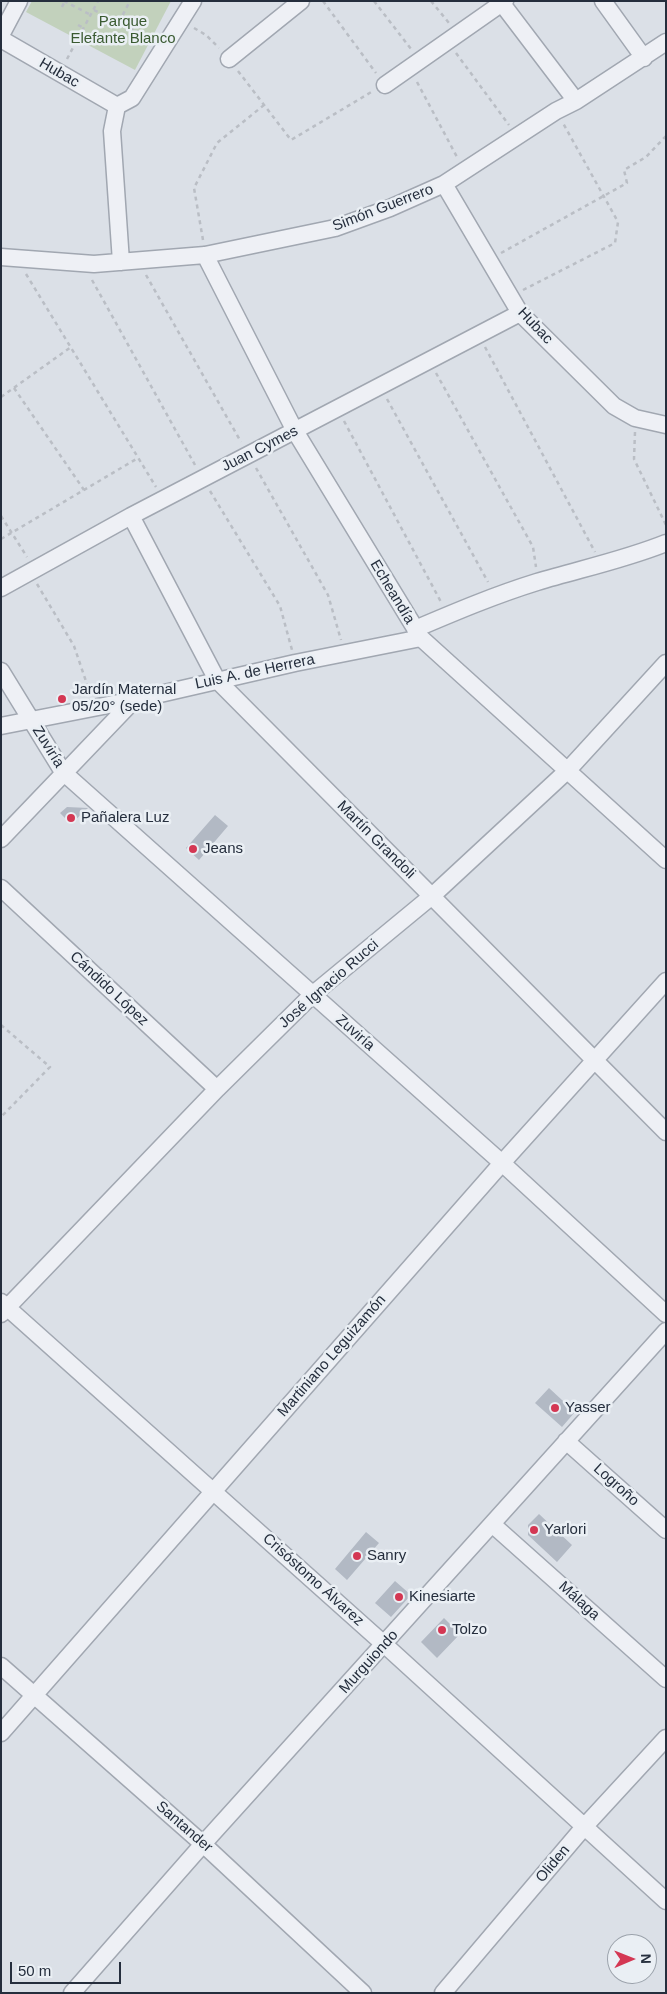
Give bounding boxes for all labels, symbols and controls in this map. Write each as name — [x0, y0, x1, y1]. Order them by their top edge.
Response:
park label: Parque Elefante Blanco — [70, 13, 176, 48]
street label: Hubac — [36, 54, 82, 92]
street label: Simón Guerrero — [330, 180, 436, 236]
street label: Hubac — [514, 304, 556, 348]
street label: Juan Cymes — [219, 422, 301, 476]
street label: Echeandía — [366, 557, 418, 627]
street label: Luis A. de Herrera — [194, 651, 316, 693]
place label: Jardín Maternal 05/20° (sede) — [72, 681, 176, 716]
marker: Jardín Maternal 05/20° (sede) — [56, 693, 68, 705]
street label: Zuviría — [28, 723, 68, 771]
street label: Martín Grandoli — [333, 797, 419, 883]
place label: Pañalera Luz — [81, 809, 169, 827]
marker: Pañalera Luz — [65, 812, 77, 824]
place label: Jeans — [203, 840, 243, 858]
marker: Jeans — [187, 843, 199, 855]
street label: José Ignacio Rucci — [276, 936, 382, 1032]
street label: Cándido López — [66, 948, 152, 1030]
street label: Zuviría — [332, 1011, 378, 1055]
street label: Martiniano Leguizamón — [274, 1291, 390, 1421]
place label: Yasser — [565, 1399, 611, 1417]
marker: Yasser — [549, 1402, 561, 1414]
street label: Logroño — [590, 1460, 642, 1510]
place label: Yarlori — [544, 1521, 586, 1539]
marker: Yarlori — [528, 1524, 540, 1536]
street label: Crisóstomo Álvarez — [259, 1530, 367, 1630]
place label: Sanry — [367, 1547, 406, 1565]
marker: Sanry — [351, 1550, 363, 1562]
street label: Málaga — [555, 1578, 603, 1624]
place label: Kinesiarte — [409, 1588, 476, 1606]
marker: Kinesiarte — [393, 1591, 405, 1603]
place label: Tolzo — [452, 1621, 487, 1639]
marker: Tolzo — [436, 1624, 448, 1636]
street label: Murguiondo — [336, 1627, 402, 1697]
street label: Santander — [152, 1798, 216, 1856]
street label: Oliden — [532, 1842, 574, 1886]
north arrow — [607, 1934, 657, 1984]
scale bar — [12, 1952, 124, 1984]
text: N — [638, 1954, 654, 1964]
text: 50 m — [18, 1962, 51, 1979]

